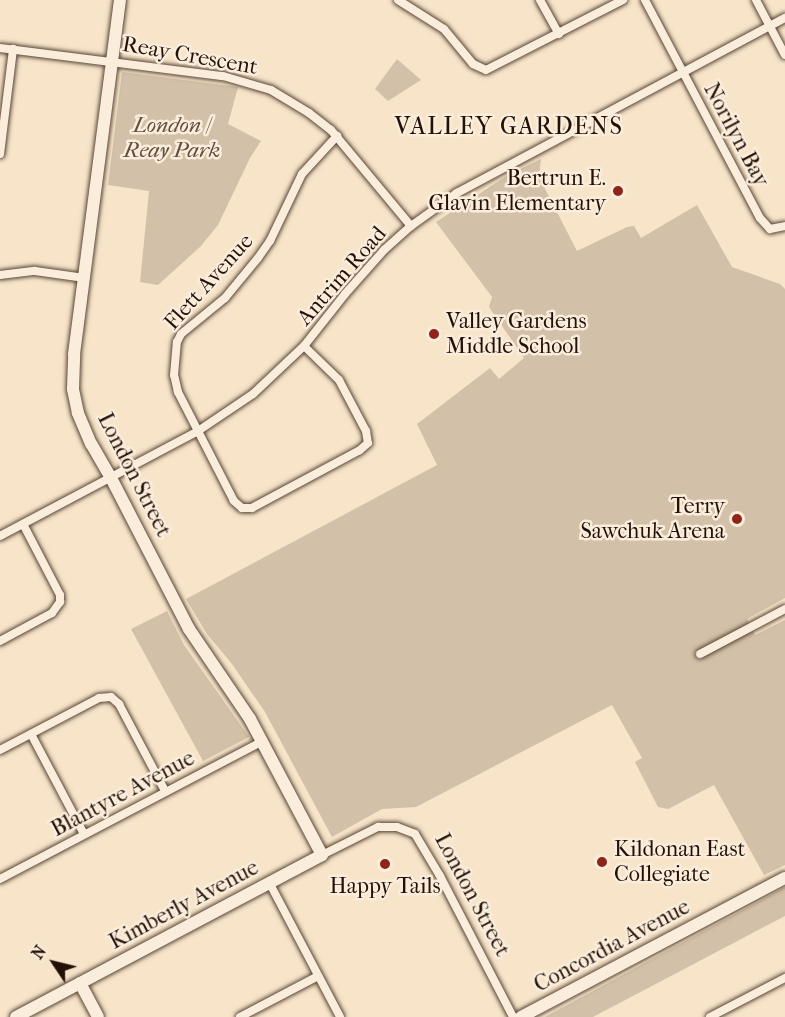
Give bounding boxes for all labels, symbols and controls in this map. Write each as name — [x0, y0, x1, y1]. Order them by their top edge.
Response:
street label: Reay Crescent — [120, 31, 260, 81]
street label: Norilyn Bay — [698, 79, 774, 191]
park label: London / Reay Park — [124, 112, 220, 164]
district label: VALLEY GARDENS — [395, 113, 623, 141]
place label: Bertrun E. Glavin Elementary — [429, 165, 606, 216]
marker: Bertrun E. Glavin Elementary — [611, 184, 625, 198]
street label: Antrim Road — [292, 221, 392, 331]
street label: Flett Avenue — [159, 228, 259, 336]
place label: Valley Gardens Middle School — [446, 308, 587, 360]
marker: Valley Gardens Middle School — [427, 327, 441, 341]
street label: London Street — [91, 409, 177, 541]
place label: Terry Sawchuk Arena — [580, 493, 725, 544]
marker: Terry Sawchuk Arena — [730, 512, 744, 526]
street label: Blantyre Avenue — [47, 745, 199, 843]
street label: London Street — [429, 829, 515, 961]
place label: Kildonan East Collegiate — [614, 836, 745, 888]
street label: Kimberly Avenue — [105, 855, 263, 955]
marker: Kildonan East Collegiate — [595, 855, 609, 869]
marker: Happy Tails — [378, 857, 392, 871]
place label: Happy Tails — [329, 874, 441, 900]
street label: Concordia Avenue — [530, 894, 694, 998]
north arrow — [24, 933, 84, 993]
text: N — [28, 942, 50, 963]

